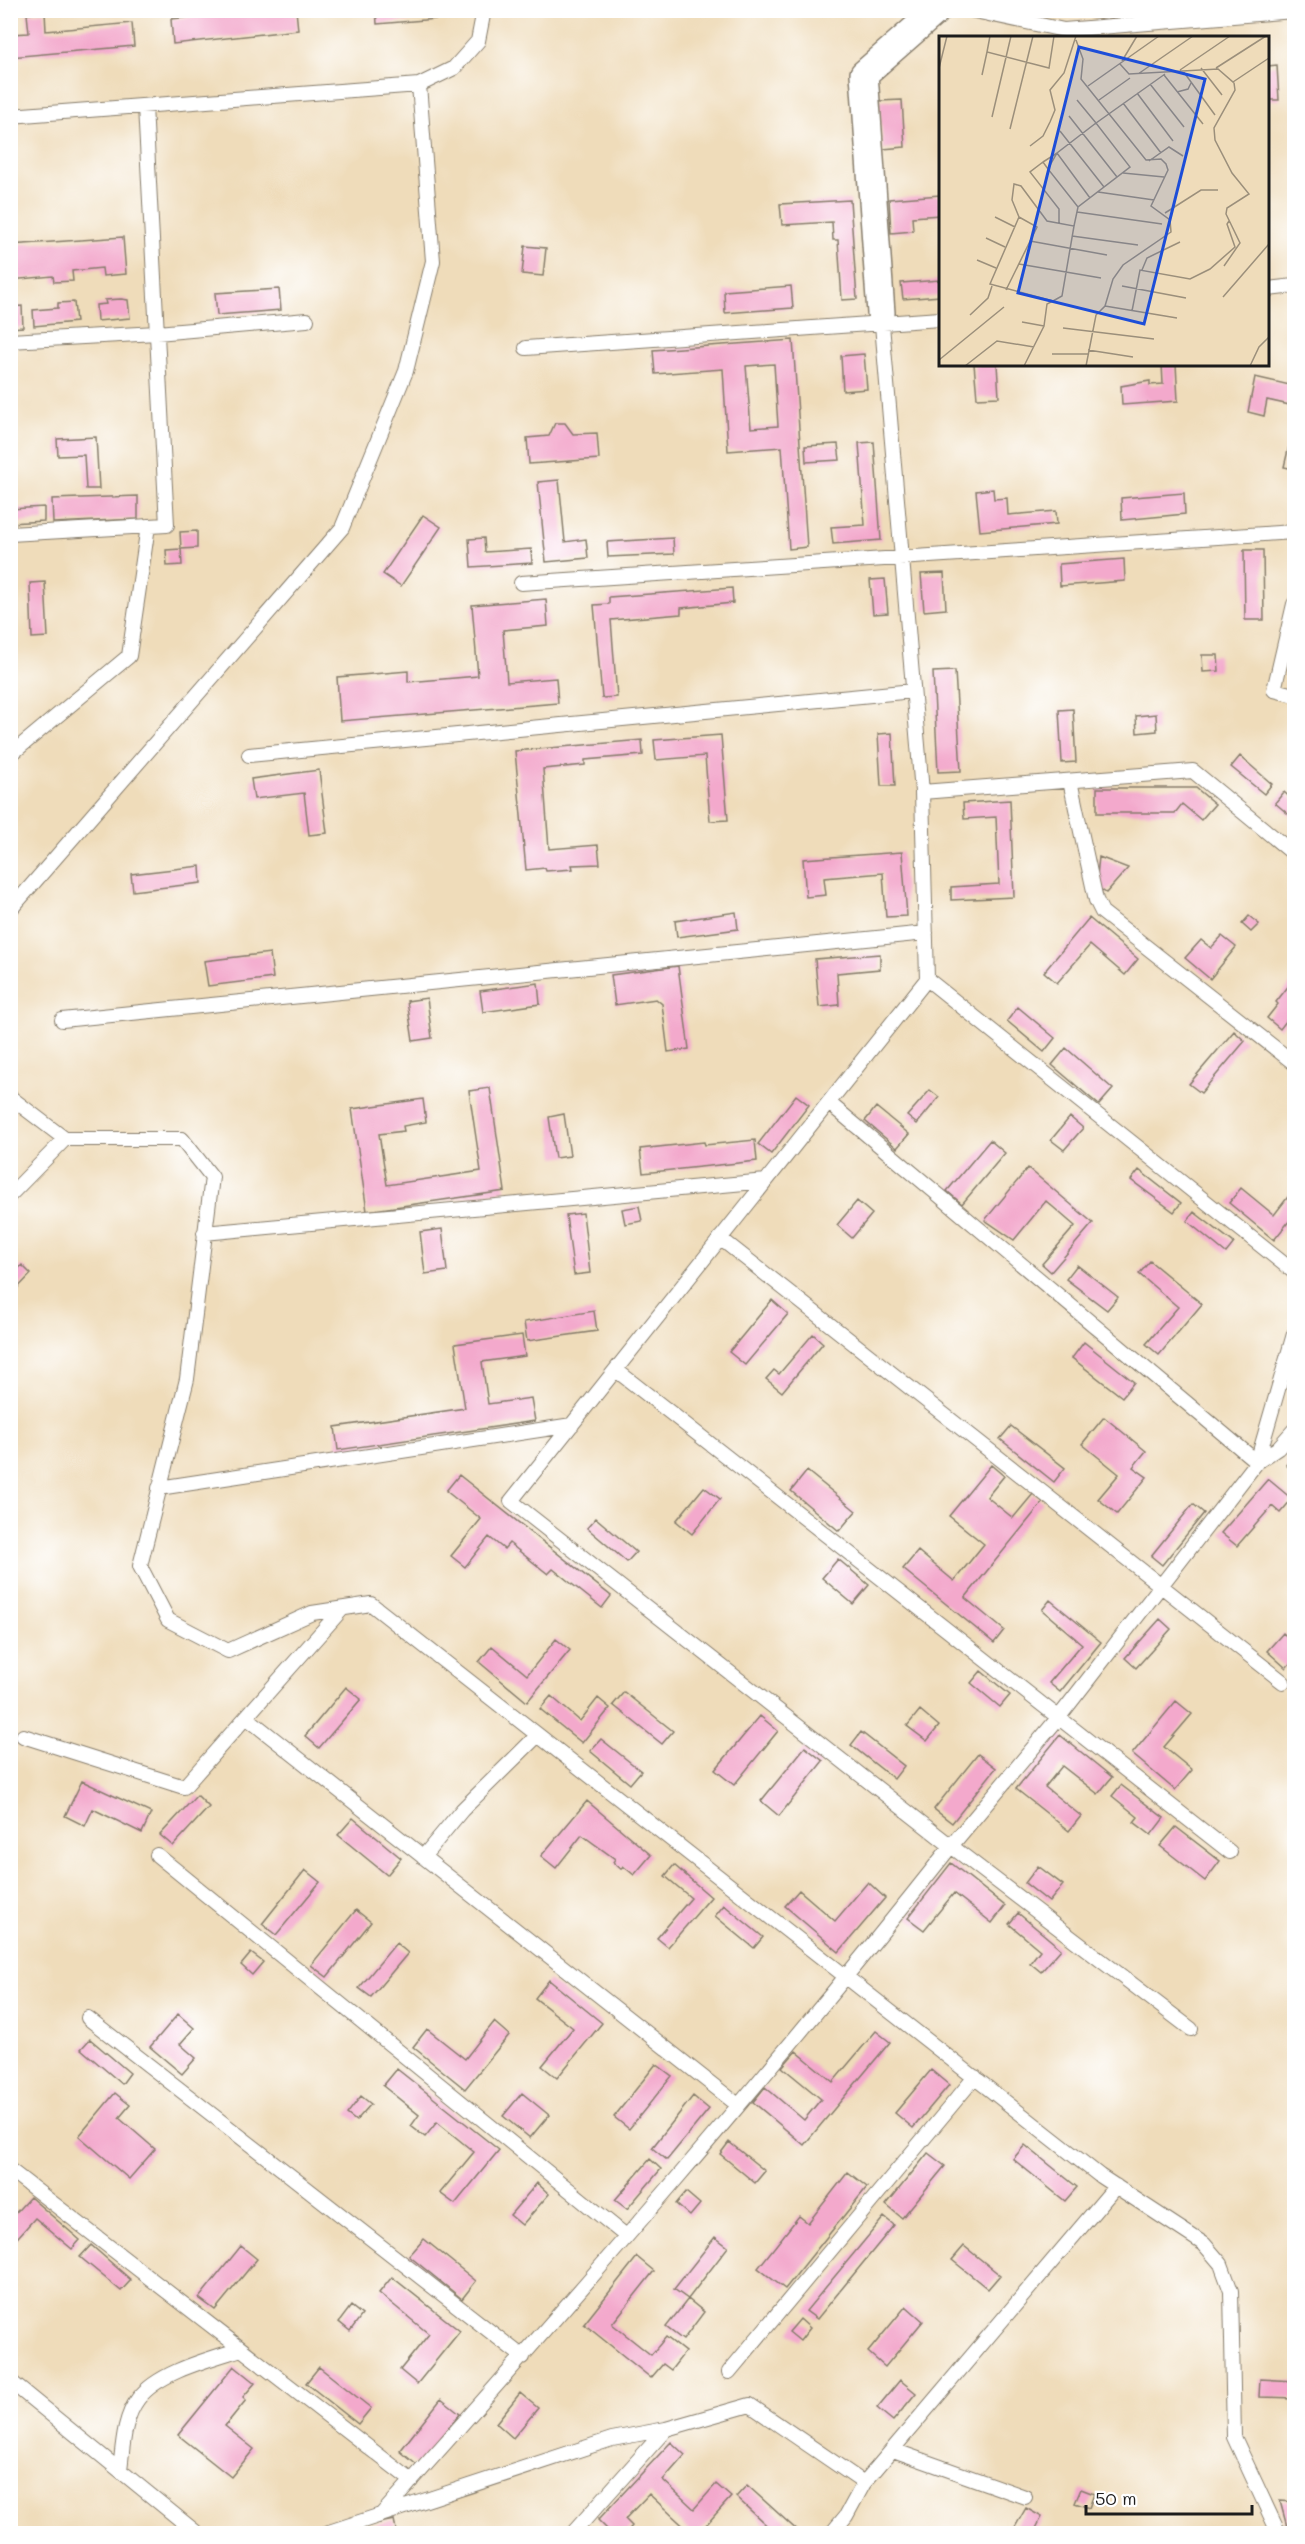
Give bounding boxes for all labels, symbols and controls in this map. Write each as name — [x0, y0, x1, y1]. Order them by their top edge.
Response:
inset map — [939, 36, 1269, 366]
scale bar — [1086, 2478, 1252, 2516]
text: 50 m — [1095, 2486, 1137, 2510]

